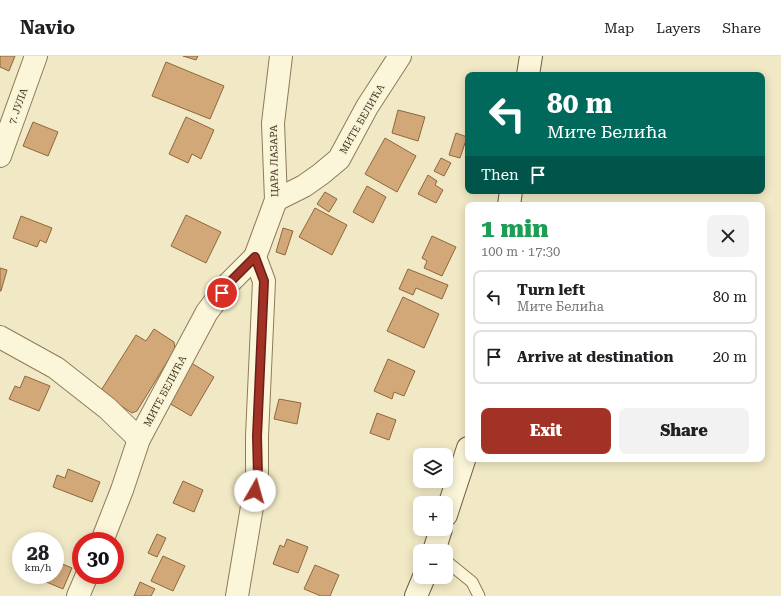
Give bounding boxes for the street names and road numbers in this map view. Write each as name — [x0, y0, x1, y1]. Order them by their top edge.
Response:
street label: МИТЕ БЕЛИЋА — [338, 82, 386, 156]
street label: 7. ЈУЛА — [6, 87, 30, 125]
street label: ЦАРА ЛАЗАРА — [268, 125, 280, 197]
street label: МИТЕ БЕЛИЋА — [142, 354, 188, 428]

